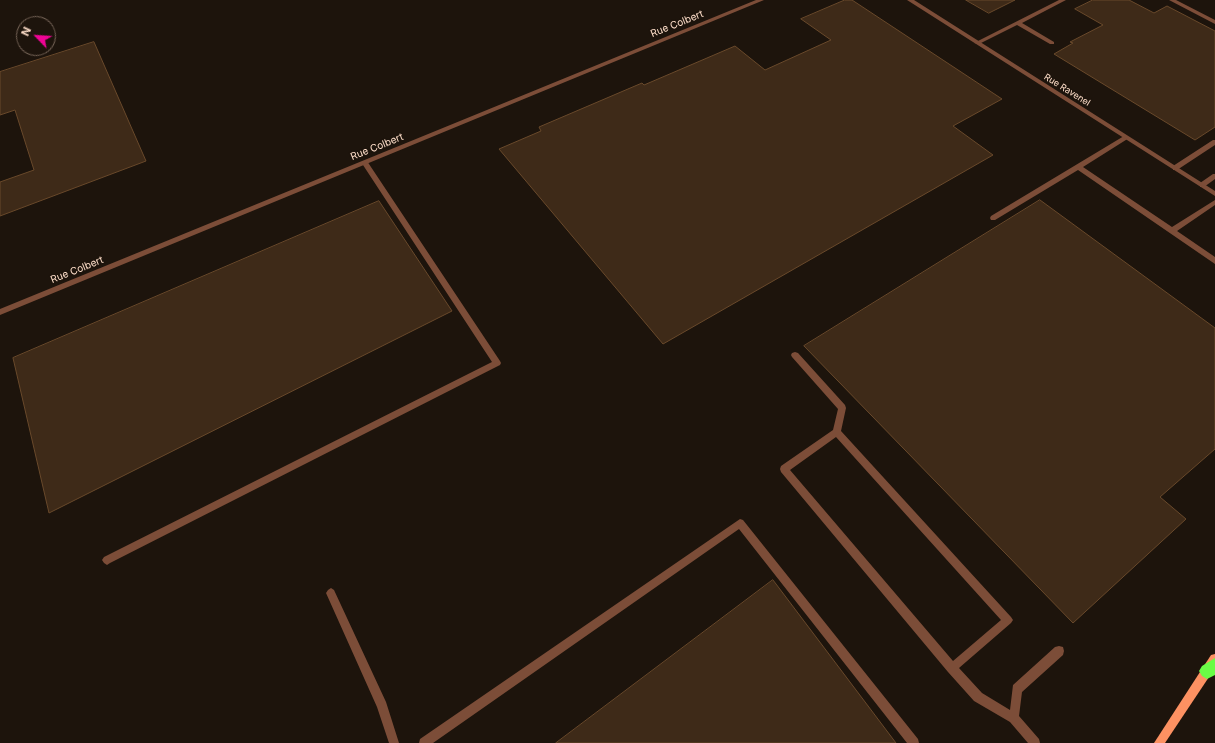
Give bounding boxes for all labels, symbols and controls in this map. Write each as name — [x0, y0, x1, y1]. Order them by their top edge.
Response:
street label: Rue Colbert — [649, 8, 705, 40]
north arrow — [16, 16, 56, 56]
text: N — [18, 25, 34, 38]
street label: Rue Ravenel — [1042, 72, 1092, 108]
street label: Rue Colbert — [349, 131, 405, 163]
street label: Rue Colbert — [49, 254, 105, 286]

